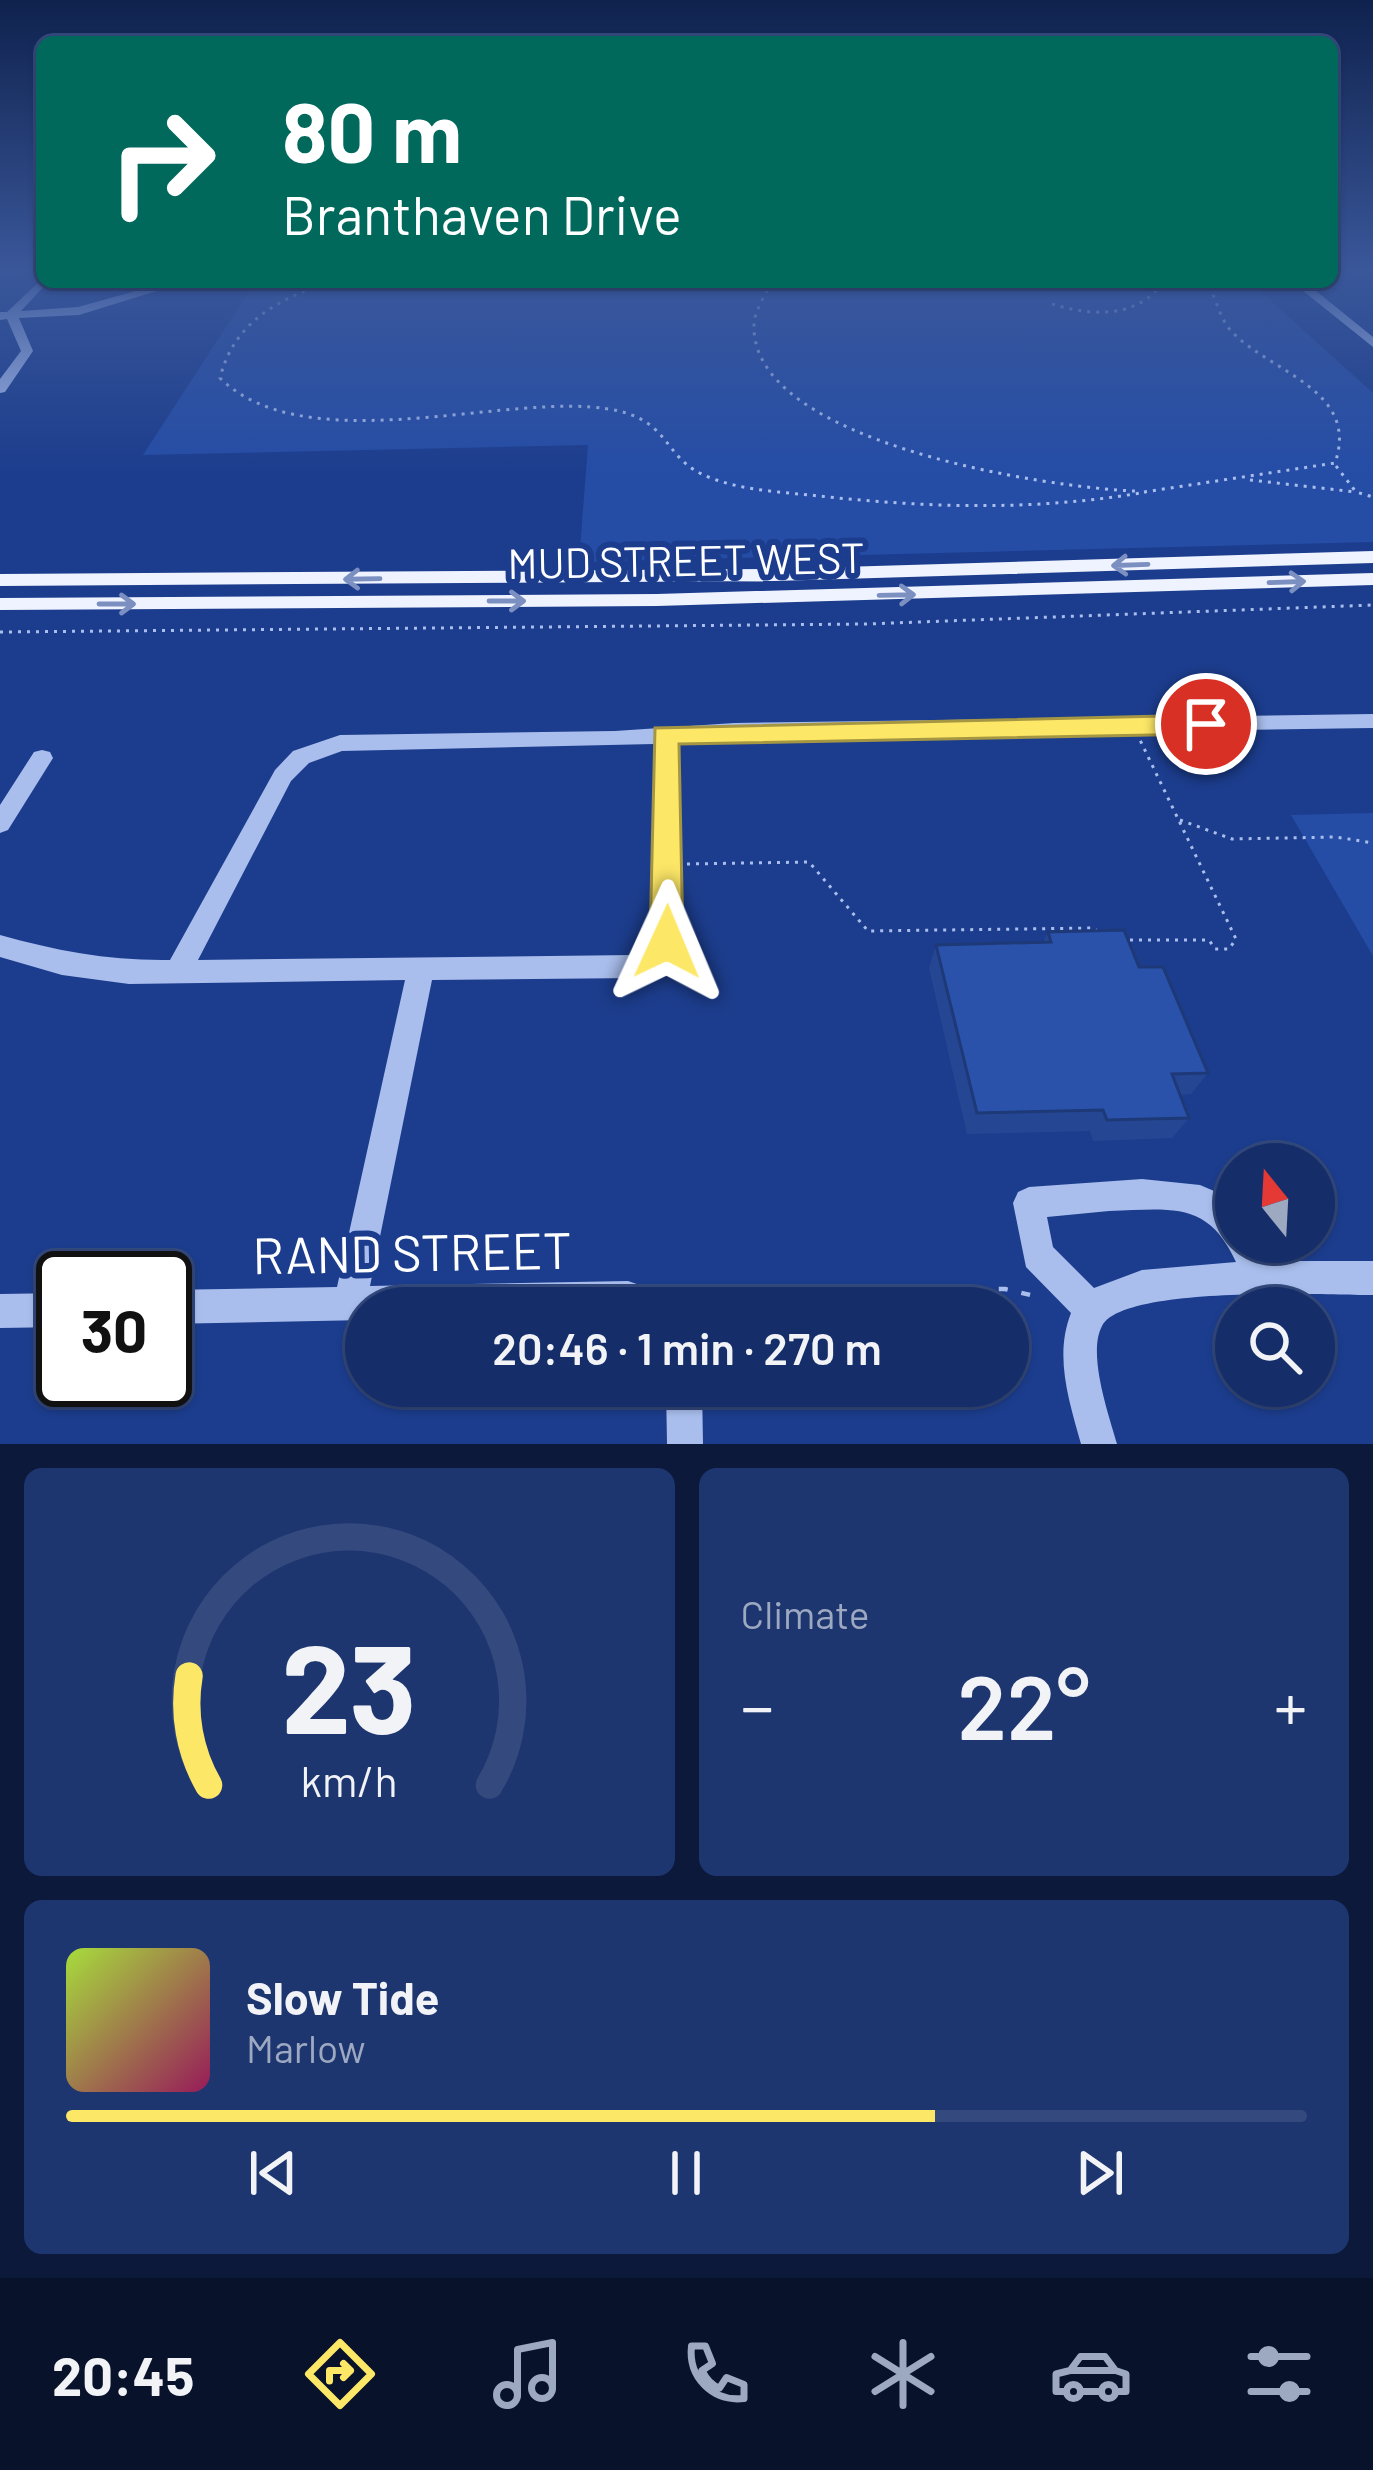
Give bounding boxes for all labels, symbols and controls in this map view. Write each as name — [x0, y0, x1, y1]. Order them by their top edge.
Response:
text: 80 m — [282, 79, 462, 180]
icon: right — [84, 84, 240, 240]
text: Branthaven Drive — [282, 181, 682, 246]
street label: MUD STREET WEST — [507, 531, 865, 587]
one-way arrow — [1111, 553, 1150, 576]
one-way arrow — [343, 568, 382, 591]
one-way arrow — [1267, 570, 1306, 593]
one-way arrow — [877, 584, 916, 607]
one-way arrow — [487, 590, 526, 612]
one-way arrow — [97, 593, 136, 615]
pin — [1155, 673, 1257, 775]
icon: arrive — [1173, 691, 1239, 757]
position arrow — [604, 879, 730, 1005]
north arrow — [1215, 1143, 1335, 1263]
map controls — [1215, 1143, 1335, 1407]
street label: RAND STREET — [252, 1218, 572, 1284]
speed limit sign: 30 — [36, 1251, 192, 1407]
button: search — [1215, 1287, 1335, 1407]
text: 20:46 · 1 min · 270 m — [492, 1320, 882, 1374]
text: Climate — [741, 1590, 870, 1637]
text: 23 — [281, 1609, 417, 1759]
text: 22° — [957, 1650, 1090, 1758]
text: − — [741, 1665, 774, 1744]
text: + — [1274, 1665, 1307, 1744]
text: km/h — [301, 1754, 398, 1806]
text: Slow Tide — [246, 1970, 439, 2024]
text: Marlow — [246, 2024, 366, 2071]
icon: previous — [240, 2140, 306, 2206]
icon: pause — [653, 2140, 719, 2206]
icon: next — [1067, 2140, 1133, 2206]
icon: directions — [298, 2332, 382, 2416]
icon: music — [486, 2332, 570, 2416]
icon: phone — [674, 2332, 758, 2416]
icon: climate — [861, 2332, 945, 2416]
icon: car — [1049, 2332, 1133, 2416]
icon: filters — [1237, 2332, 1321, 2416]
text: 20:45 — [52, 2342, 194, 2407]

